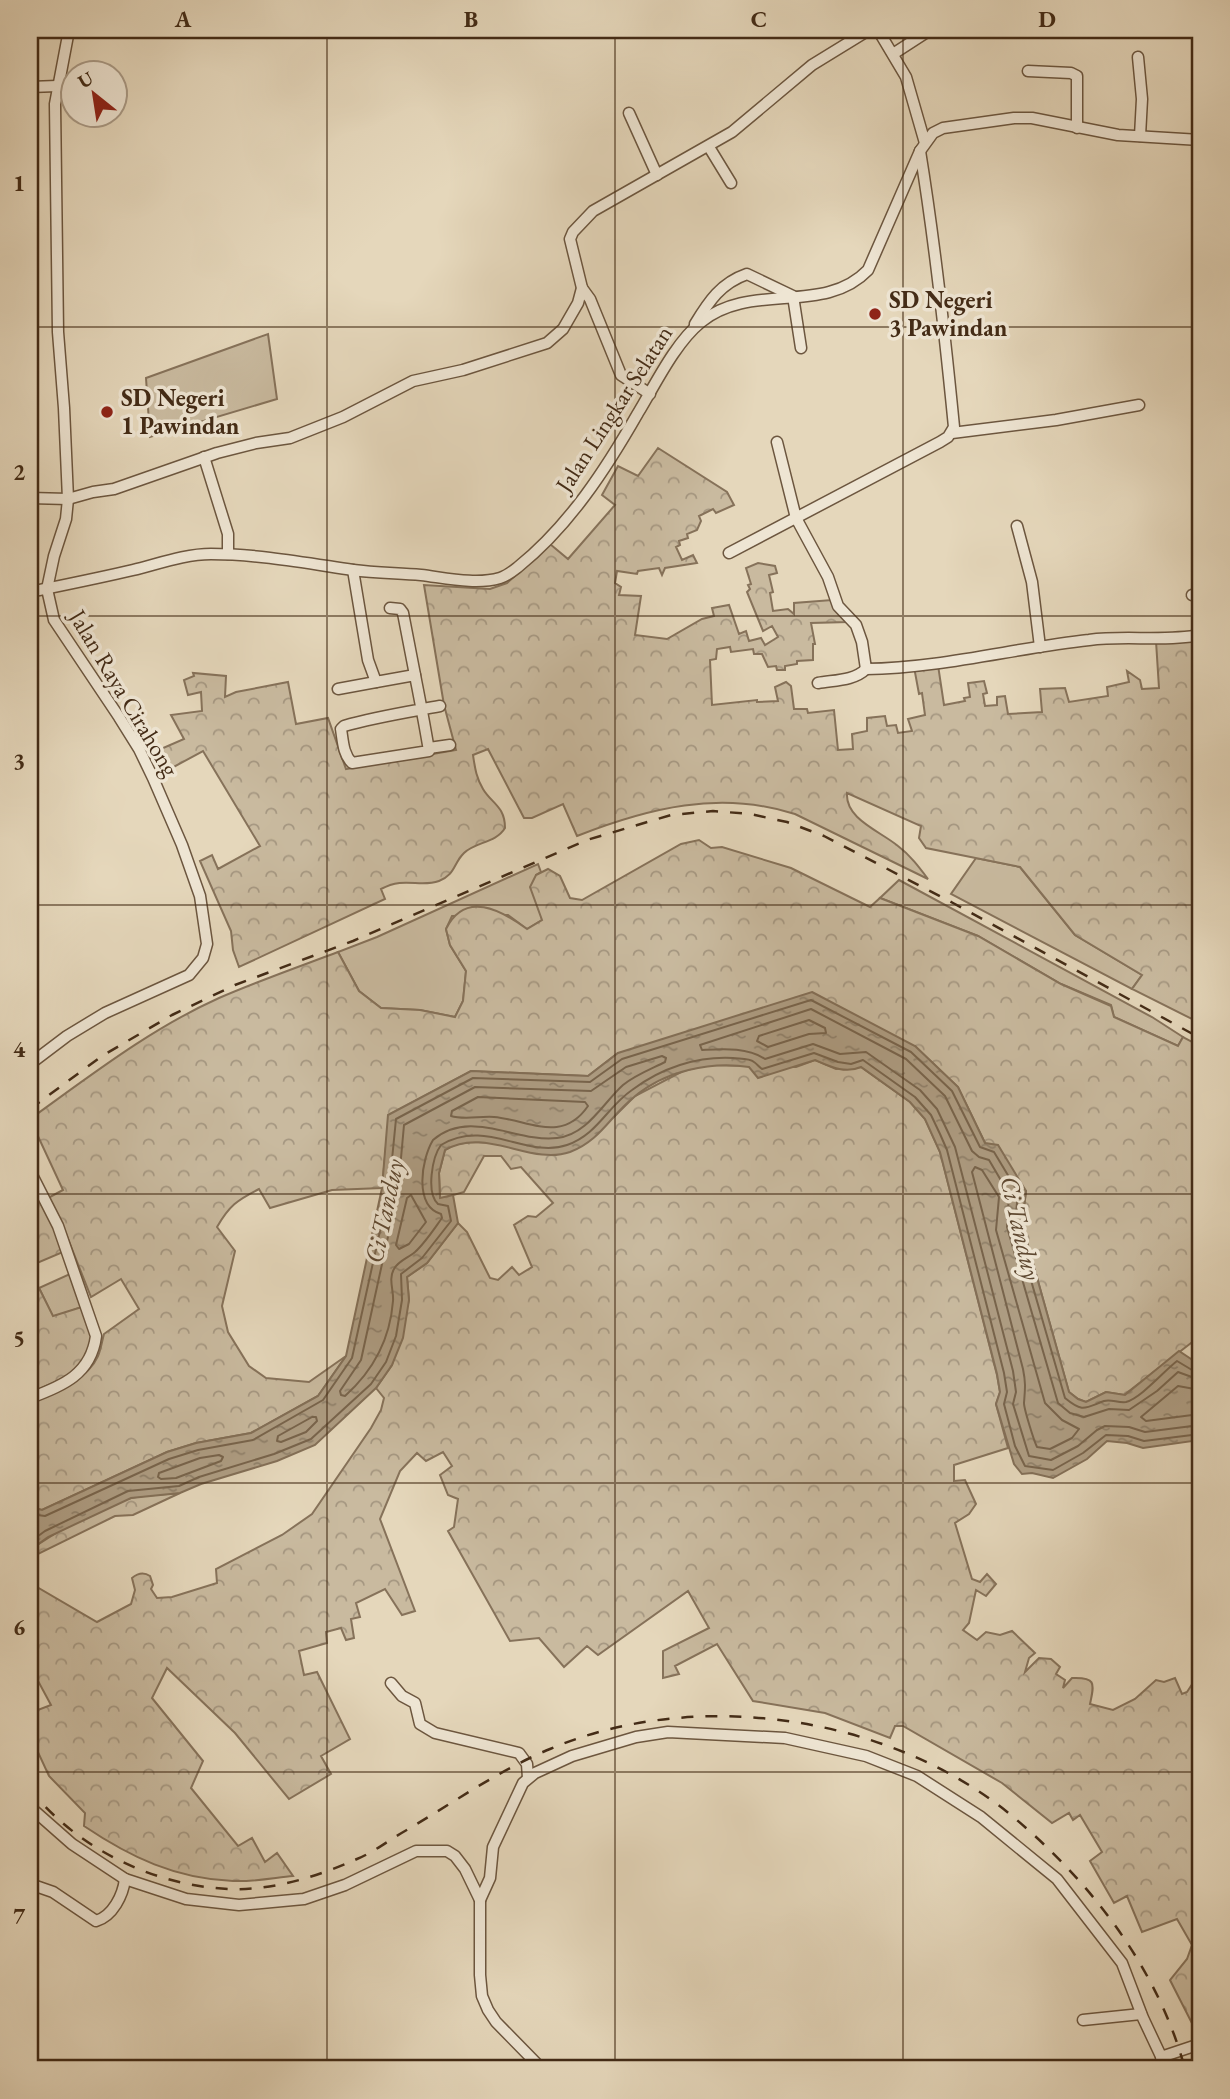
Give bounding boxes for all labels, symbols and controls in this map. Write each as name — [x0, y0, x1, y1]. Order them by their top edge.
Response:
text: A — [174, 4, 192, 34]
text: B — [464, 4, 478, 34]
text: C — [751, 4, 767, 34]
text: D — [1038, 4, 1056, 34]
north arrow — [60, 60, 130, 130]
text: U — [73, 65, 98, 94]
text: 1 — [13, 168, 25, 198]
place label: SD Negeri 3 Pawindan — [889, 284, 1008, 343]
marker: SD Negeri 3 Pawindan — [867, 306, 883, 322]
street label: Jalan Lingkar Selatan — [547, 319, 679, 500]
place label: SD Negeri 1 Pawindan — [121, 382, 240, 441]
marker: SD Negeri 1 Pawindan — [99, 404, 115, 420]
text: 2 — [13, 457, 25, 487]
street label: Jalan Raya Cirahong — [61, 602, 187, 782]
text: 3 — [13, 746, 25, 776]
text: 4 — [13, 1034, 26, 1064]
water label: Ci Tanduy — [356, 1155, 412, 1266]
water label: Ci Tanduy — [993, 1173, 1050, 1284]
text: 5 — [13, 1323, 25, 1353]
text: 6 — [13, 1612, 25, 1642]
text: 7 — [13, 1901, 26, 1931]

